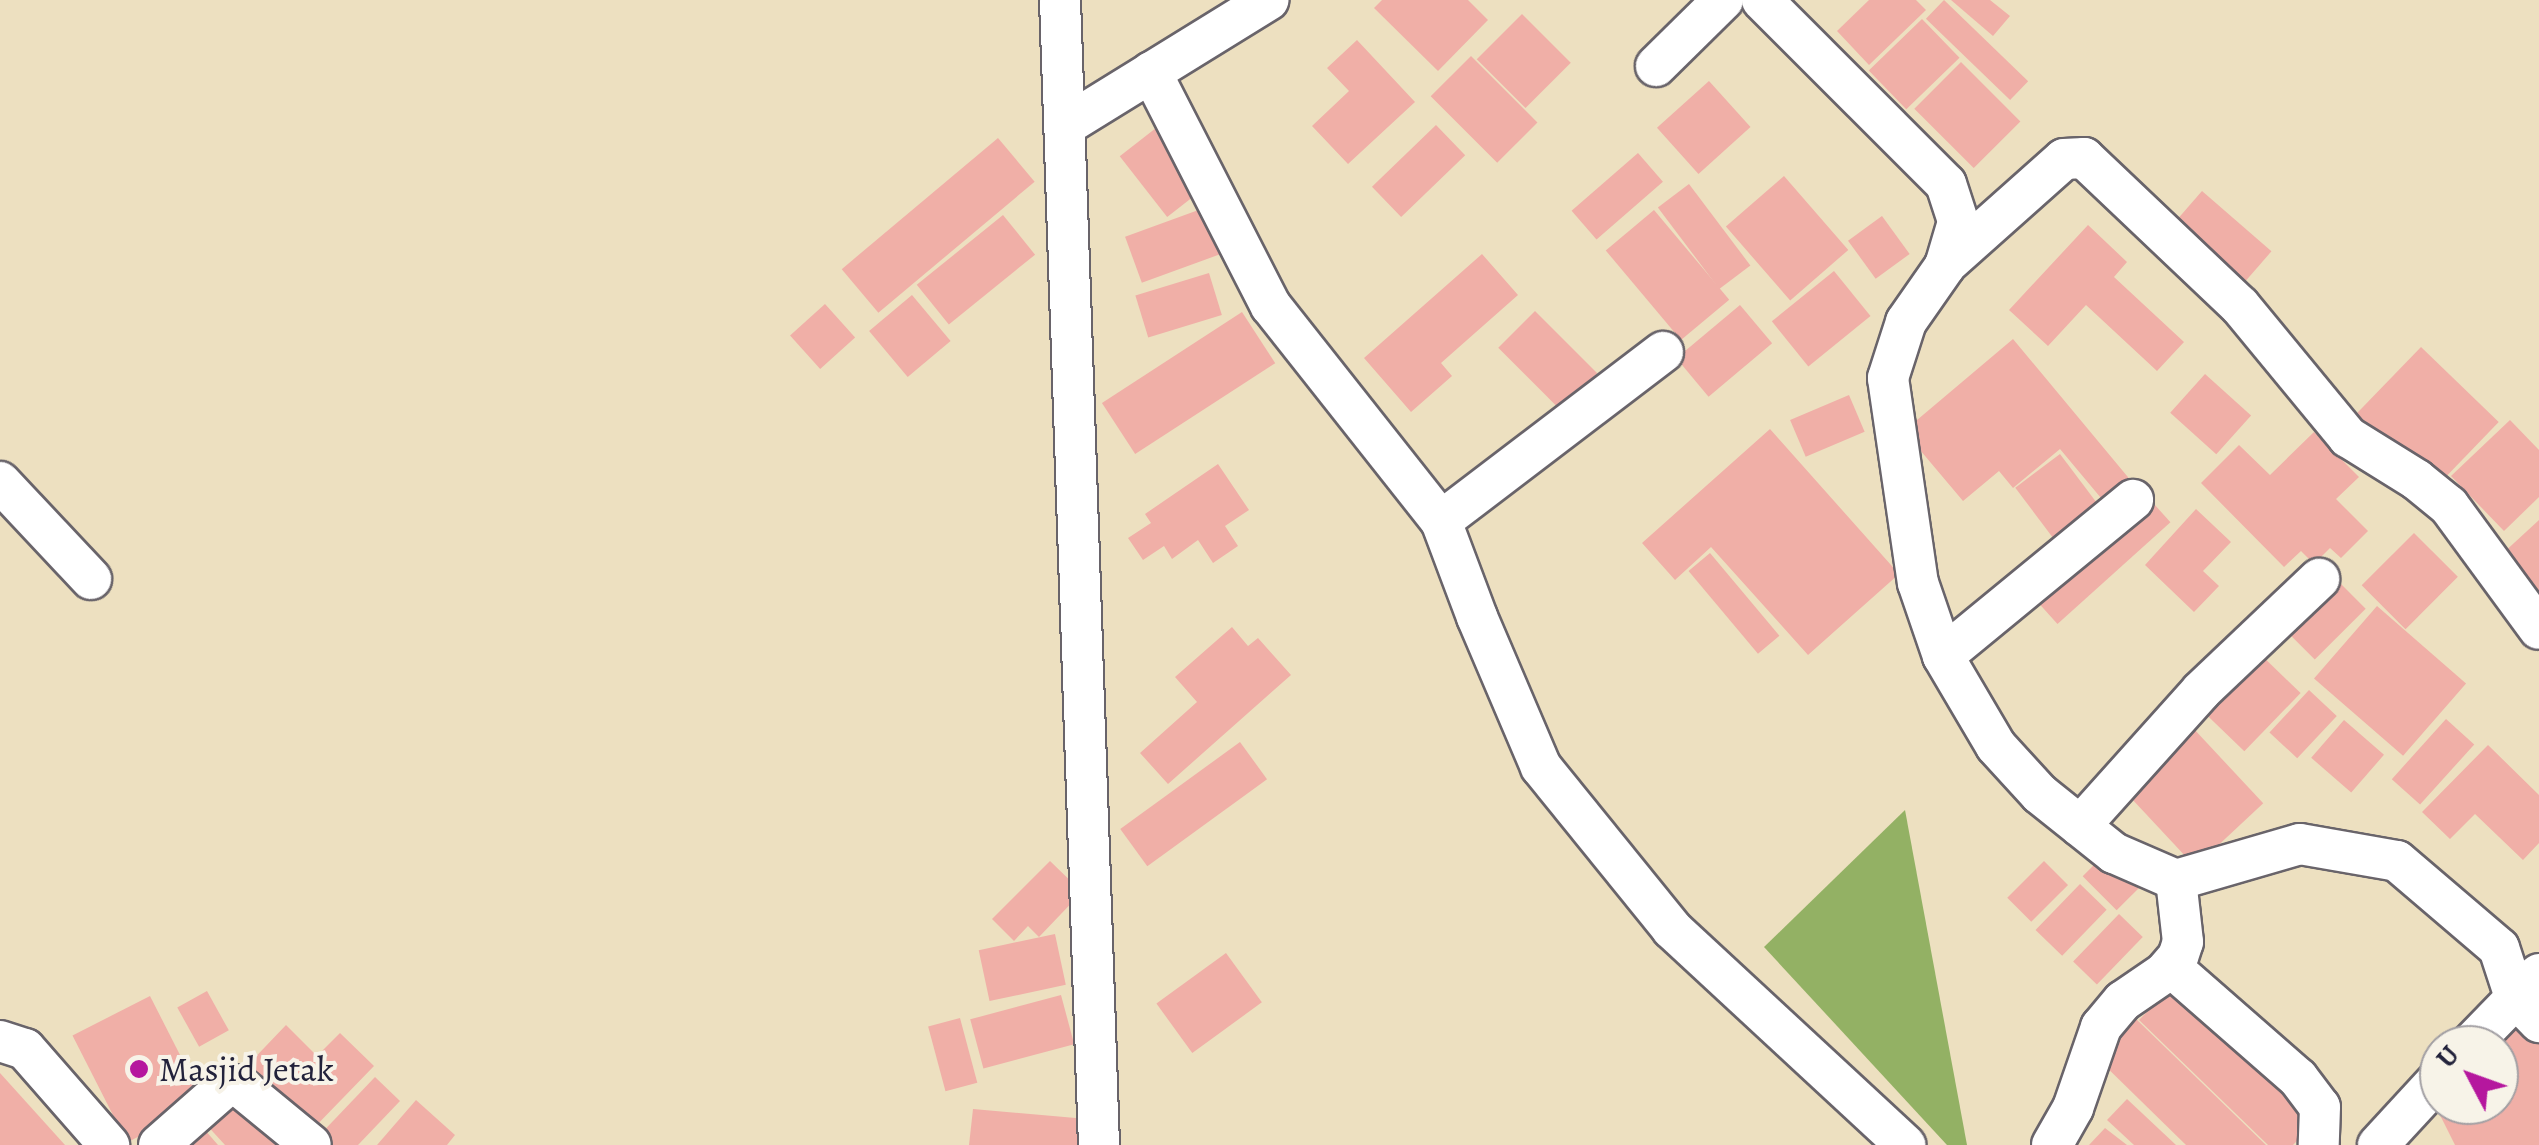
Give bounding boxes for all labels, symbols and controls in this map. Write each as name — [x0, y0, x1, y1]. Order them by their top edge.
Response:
north arrow — [2419, 1025, 2519, 1125]
text: U — [2427, 1037, 2468, 1076]
place label: Masjid Jetak — [159, 1048, 334, 1090]
marker: Masjid Jetak — [128, 1058, 150, 1080]

